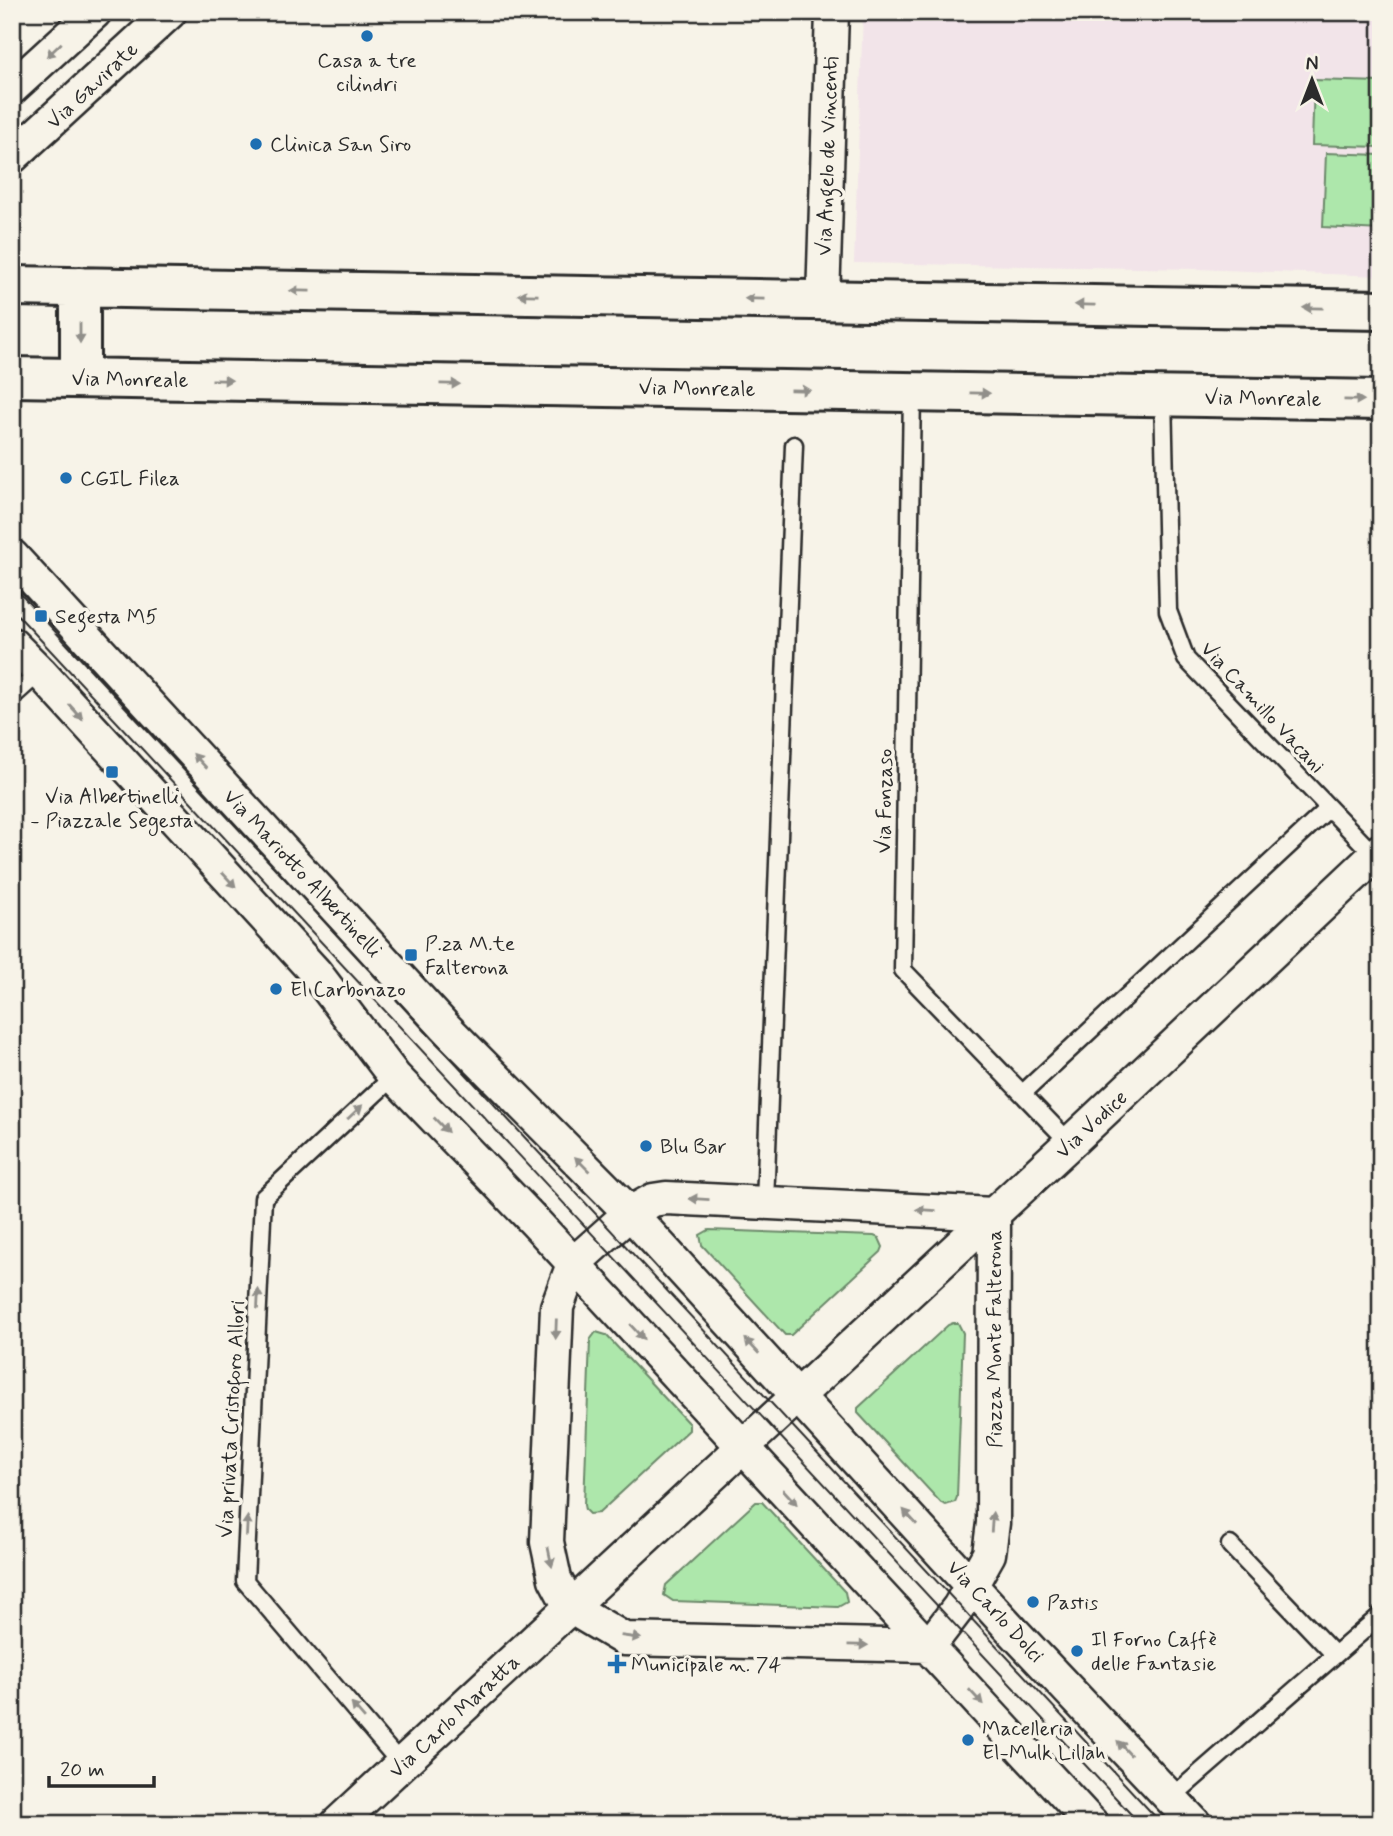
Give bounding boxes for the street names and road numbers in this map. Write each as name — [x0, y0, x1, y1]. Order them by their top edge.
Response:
street label: Via Gavirate — [41, 36, 145, 136]
street label: Via Angelo de Vincenti — [811, 56, 847, 256]
street label: Via Monreale — [71, 365, 189, 395]
street label: Via Monreale — [638, 374, 756, 404]
street label: Via Monreale — [1204, 384, 1322, 414]
street label: Via Camillo Vacani — [1194, 636, 1331, 780]
street label: Via Fonzaso — [870, 748, 900, 854]
street label: Via Mariotto Albertinelli — [217, 783, 388, 964]
street label: Via Vodice — [1050, 1084, 1134, 1165]
street label: Piazza Monte Falterona — [981, 1230, 1009, 1448]
street label: Via privata Cristoforo Allori — [212, 1299, 254, 1539]
street label: Via Carlo Dolci — [940, 1554, 1050, 1669]
street label: Via Carlo Maratta — [383, 1649, 526, 1785]

